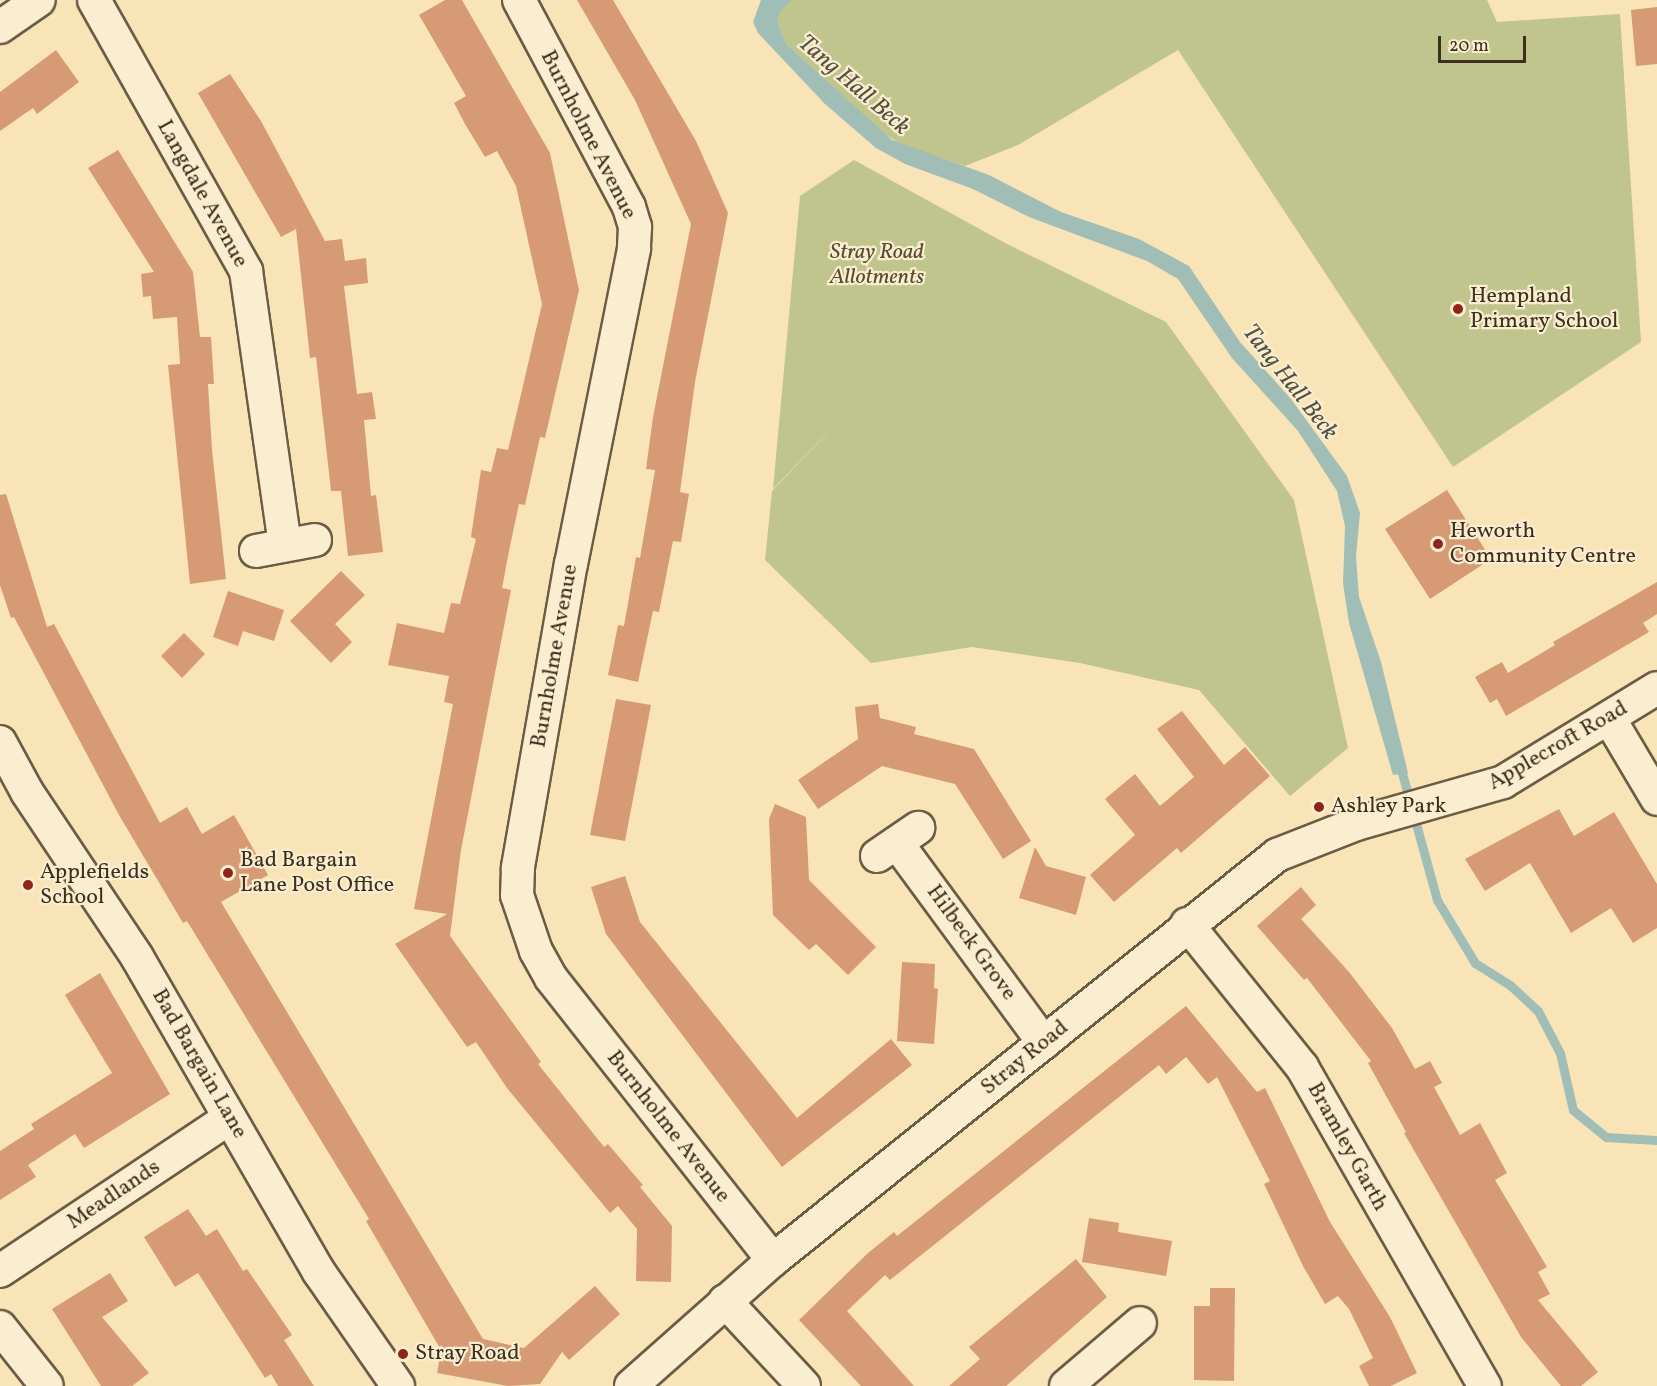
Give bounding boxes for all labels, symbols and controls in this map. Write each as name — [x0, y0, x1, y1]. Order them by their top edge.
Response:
scale bar — [1441, 24, 1530, 62]
water label: Tang Hall Beck — [791, 30, 915, 142]
text: 20 m — [1449, 34, 1489, 59]
street label: Burnholme Avenue — [534, 46, 642, 224]
street label: Langdale Avenue — [151, 116, 253, 272]
park label: Stray Road Allotments — [830, 239, 924, 290]
place label: Hempland Primary School — [1470, 283, 1619, 334]
marker: Hempland Primary School — [1451, 302, 1465, 316]
water label: Tang Hall Beck — [1235, 319, 1343, 447]
place label: Heworth Community Centre — [1450, 518, 1636, 570]
marker: Heworth Community Centre — [1431, 537, 1445, 551]
street label: Burnholme Avenue — [526, 562, 584, 750]
street label: Applecroft Road — [1484, 695, 1632, 797]
place label: Ashley Park — [1331, 794, 1447, 820]
marker: Ashley Park — [1312, 800, 1326, 814]
place label: Bad Bargain Lane Post Office — [240, 847, 394, 898]
place label: Applefields School — [40, 859, 149, 910]
marker: Bad Bargain Lane Post Office — [221, 866, 235, 880]
marker: Applefields School — [21, 878, 35, 892]
street label: Hilbeck Grove — [920, 880, 1022, 1006]
street label: Bad Bargain Lane — [145, 984, 253, 1144]
street label: Stray Road — [976, 1015, 1074, 1101]
street label: Burnholme Avenue — [600, 1046, 736, 1208]
street label: Bramley Garth — [1301, 1078, 1393, 1216]
street label: Meadlands — [63, 1154, 165, 1236]
place label: Stray Road — [415, 1341, 520, 1367]
marker: Stray Road — [396, 1347, 410, 1361]

